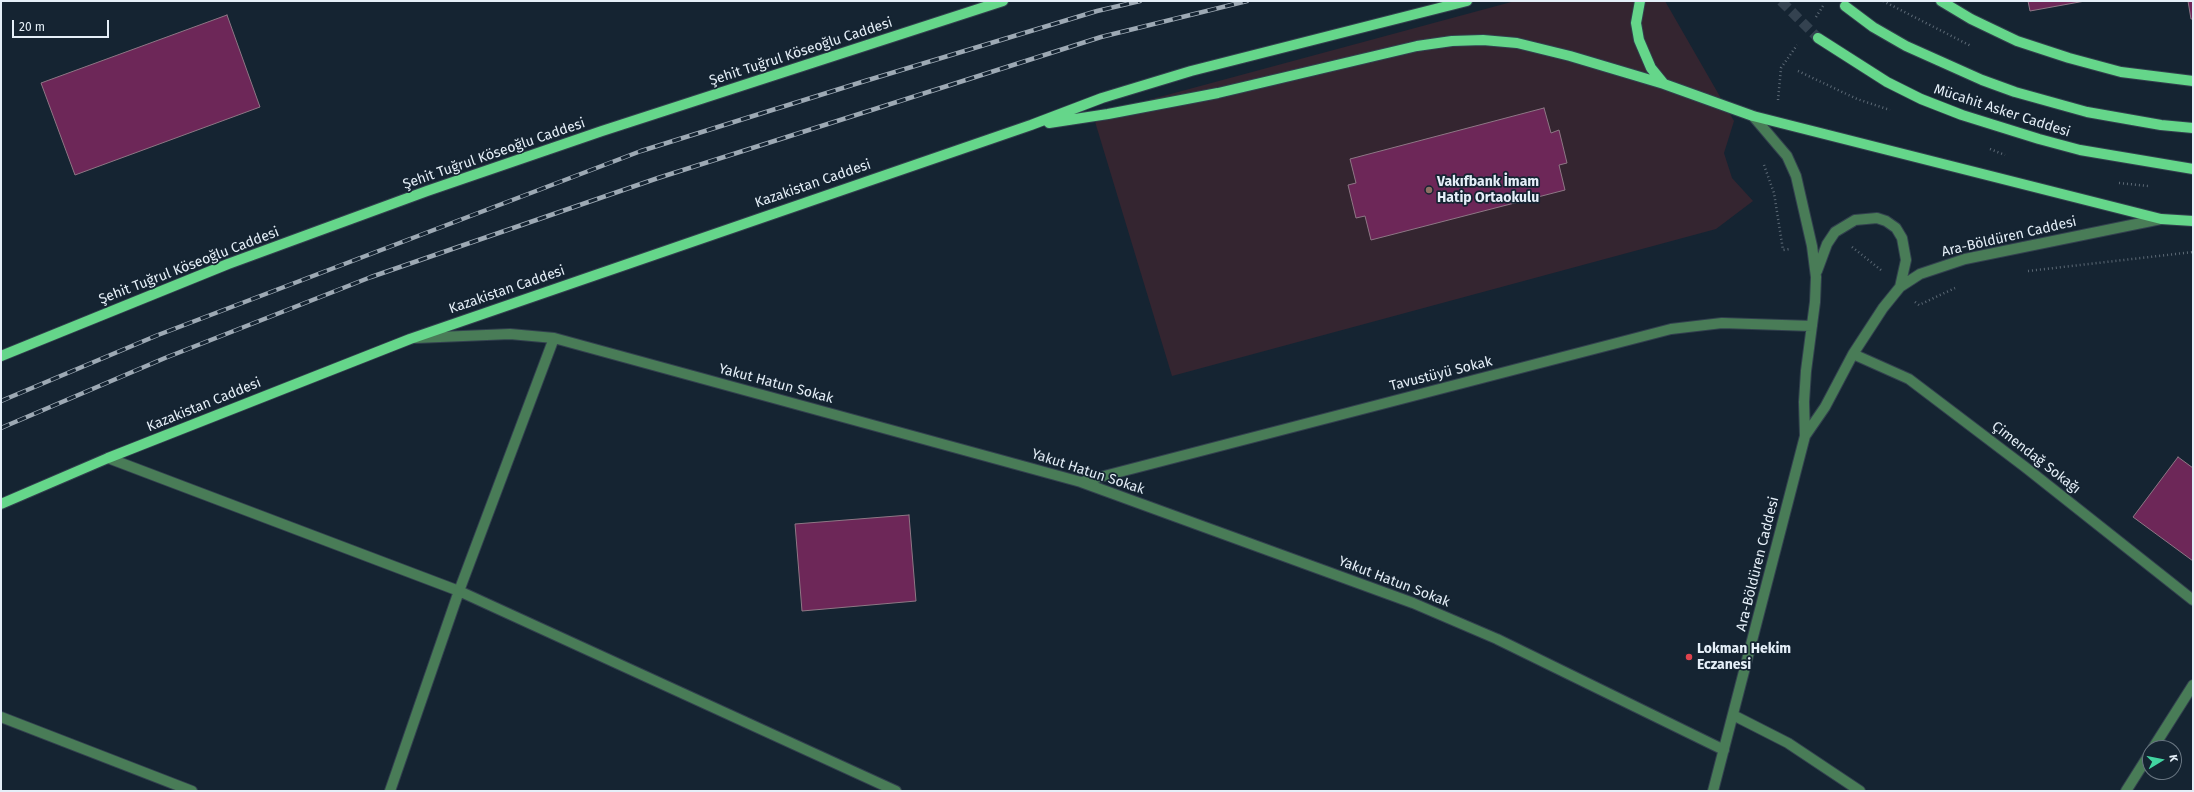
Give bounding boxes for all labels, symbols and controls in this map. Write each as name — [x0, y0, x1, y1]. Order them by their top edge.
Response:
scale bar — [14, 12, 111, 38]
street label: Şehit Tuğrul Köseoğlu Caddesi — [707, 14, 895, 90]
text: 20 m — [19, 20, 45, 34]
street label: Mücahit Asker Caddesi — [1932, 81, 2072, 141]
street label: Şehit Tuğrul Köseoğlu Caddesi — [401, 115, 587, 193]
street label: Kazakistan Caddesi — [753, 156, 873, 212]
place label: Vakıfbank İmam Hatip Ortaokulu — [1437, 174, 1539, 206]
marker: Vakıfbank İmam Hatip Ortaokulu — [1424, 185, 1434, 195]
street label: Ara-Böldüren Caddesi — [1940, 213, 2078, 261]
street label: Şehit Tuğrul Köseoğlu Caddesi — [97, 224, 281, 308]
street label: Kazakistan Caddesi — [447, 262, 567, 318]
street label: Tavustüyü Sokak — [1388, 353, 1494, 395]
street label: Yakut Hatun Sokak — [717, 361, 835, 407]
street label: Kazakistan Caddesi — [144, 374, 264, 436]
street label: Çimendağ Sokağı — [1988, 418, 2084, 498]
street label: Yakut Hatun Sokak — [1029, 446, 1147, 498]
street label: Ara-Böldüren Caddesi — [1733, 495, 1783, 633]
street label: Yakut Hatun Sokak — [1336, 553, 1452, 611]
place label: Lokman Hekim Eczanesi — [1697, 641, 1791, 674]
marker: Lokman Hekim Eczanesi — [1684, 652, 1694, 662]
north arrow — [2142, 740, 2182, 780]
text: K — [2166, 753, 2180, 763]

